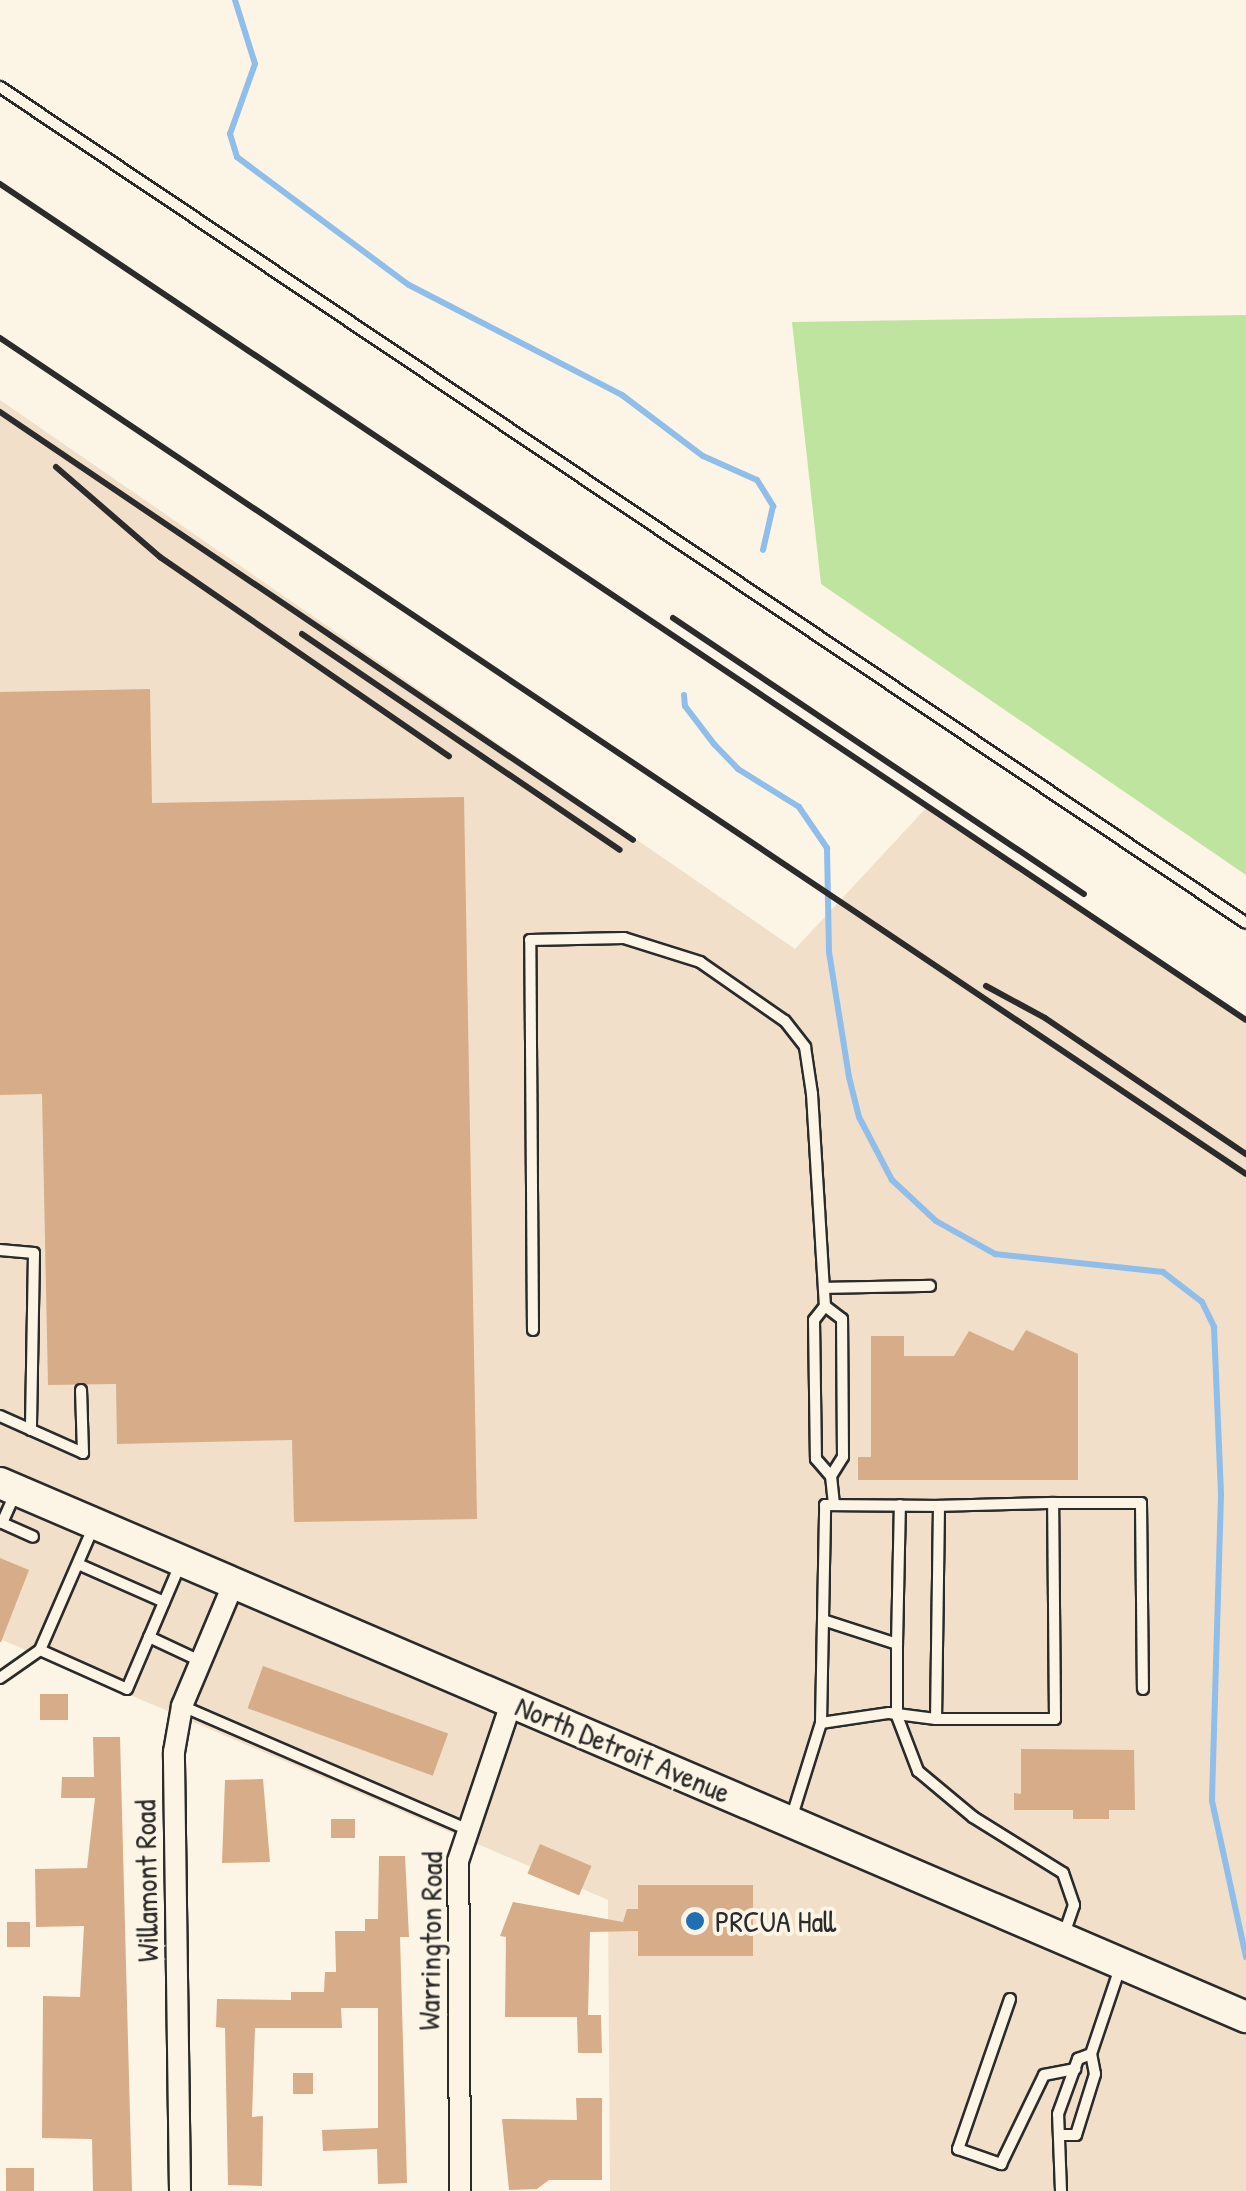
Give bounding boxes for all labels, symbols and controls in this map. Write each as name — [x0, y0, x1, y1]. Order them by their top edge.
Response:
street label: North Detroit Avenue — [510, 1688, 736, 1810]
street label: Willamont Road — [127, 1800, 165, 1962]
street label: Warrington Road — [410, 1851, 450, 2031]
place label: PRCUA Hall — [715, 1903, 836, 1939]
marker: PRCUA Hall — [684, 1910, 706, 1932]

